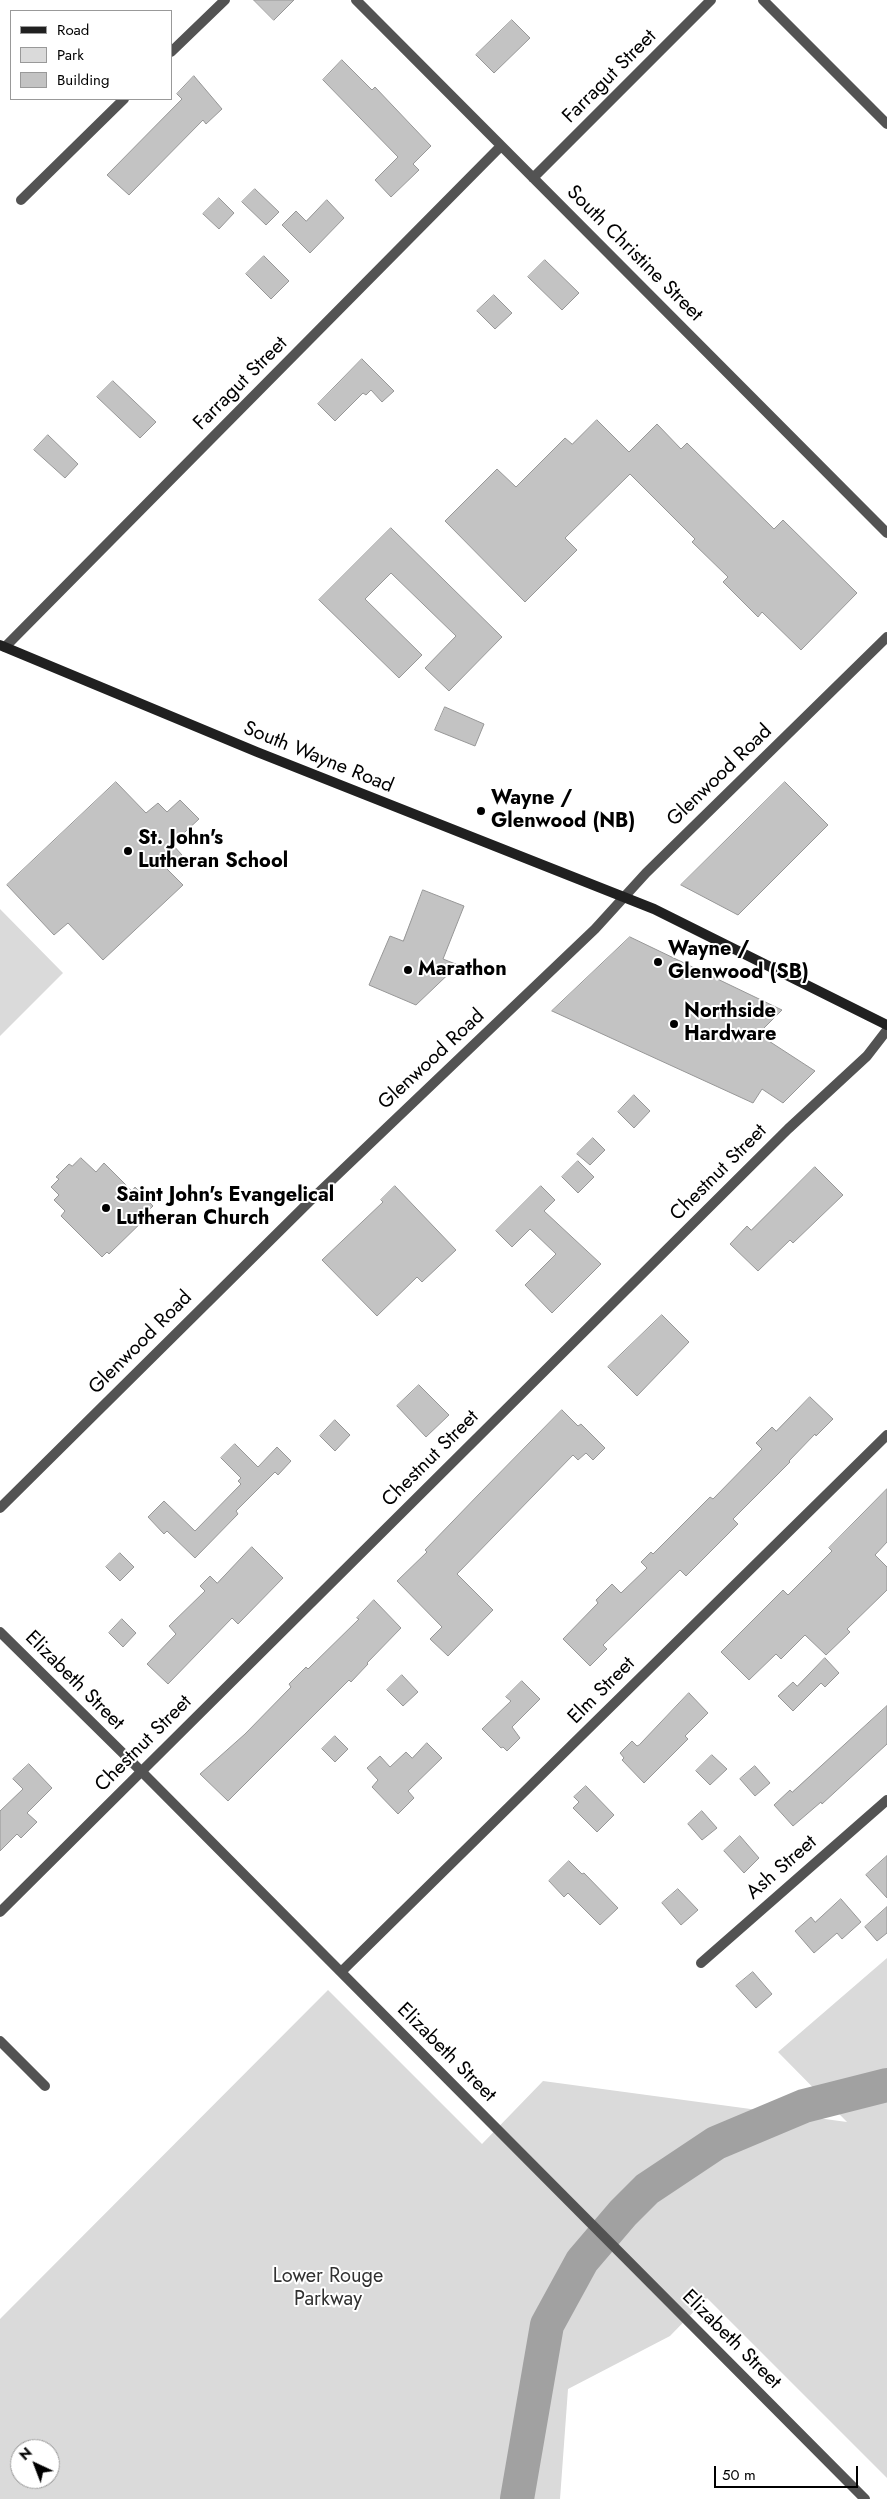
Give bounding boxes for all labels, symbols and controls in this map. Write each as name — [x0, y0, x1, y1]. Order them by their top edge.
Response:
legend — [10, 10, 172, 100]
text: Road — [57, 19, 89, 41]
street label: Farragut Street — [558, 25, 662, 129]
text: Park — [57, 44, 84, 66]
text: Building — [57, 69, 109, 91]
street label: South Christine Street — [561, 181, 707, 327]
street label: Farragut Street — [189, 332, 293, 436]
street label: South Wayne Road — [239, 717, 397, 799]
street label: Glenwood Road — [663, 720, 777, 832]
place label: Wayne / Glenwood (NB) — [491, 787, 635, 834]
marker: Wayne / Glenwood (NB) — [475, 805, 487, 817]
place label: St. John's Lutheran School — [138, 827, 288, 874]
marker: St. John's Lutheran School — [122, 845, 134, 857]
place label: Wayne / Glenwood (SB) — [668, 938, 809, 985]
marker: Wayne / Glenwood (SB) — [652, 956, 664, 968]
place label: Marathon — [418, 958, 507, 982]
marker: Marathon — [402, 964, 414, 976]
place label: Northside Hardware — [684, 1000, 776, 1047]
street label: Glenwood Road — [374, 1005, 490, 1115]
marker: Northside Hardware — [668, 1018, 680, 1030]
street label: Chestnut Street — [666, 1120, 772, 1226]
place label: Saint John's Evangelical Lutheran Church — [116, 1184, 334, 1231]
marker: Saint John's Evangelical Lutheran Church — [100, 1202, 112, 1214]
street label: Glenwood Road — [84, 1286, 198, 1400]
street label: Chestnut Street — [378, 1406, 484, 1512]
street label: Elizabeth Street — [19, 1626, 129, 1736]
street label: Elm Street — [563, 1652, 641, 1730]
street label: Chestnut Street — [91, 1691, 197, 1797]
street label: Ash Street — [742, 1831, 822, 1905]
street label: Elizabeth Street — [391, 1998, 501, 2108]
park label: Lower Rouge Parkway — [273, 2265, 383, 2312]
street label: Elizabeth Street — [676, 2285, 786, 2395]
north arrow — [10, 2439, 60, 2489]
text: N — [15, 2443, 36, 2465]
scale bar — [717, 2456, 861, 2488]
text: 50 m — [722, 2464, 756, 2486]

